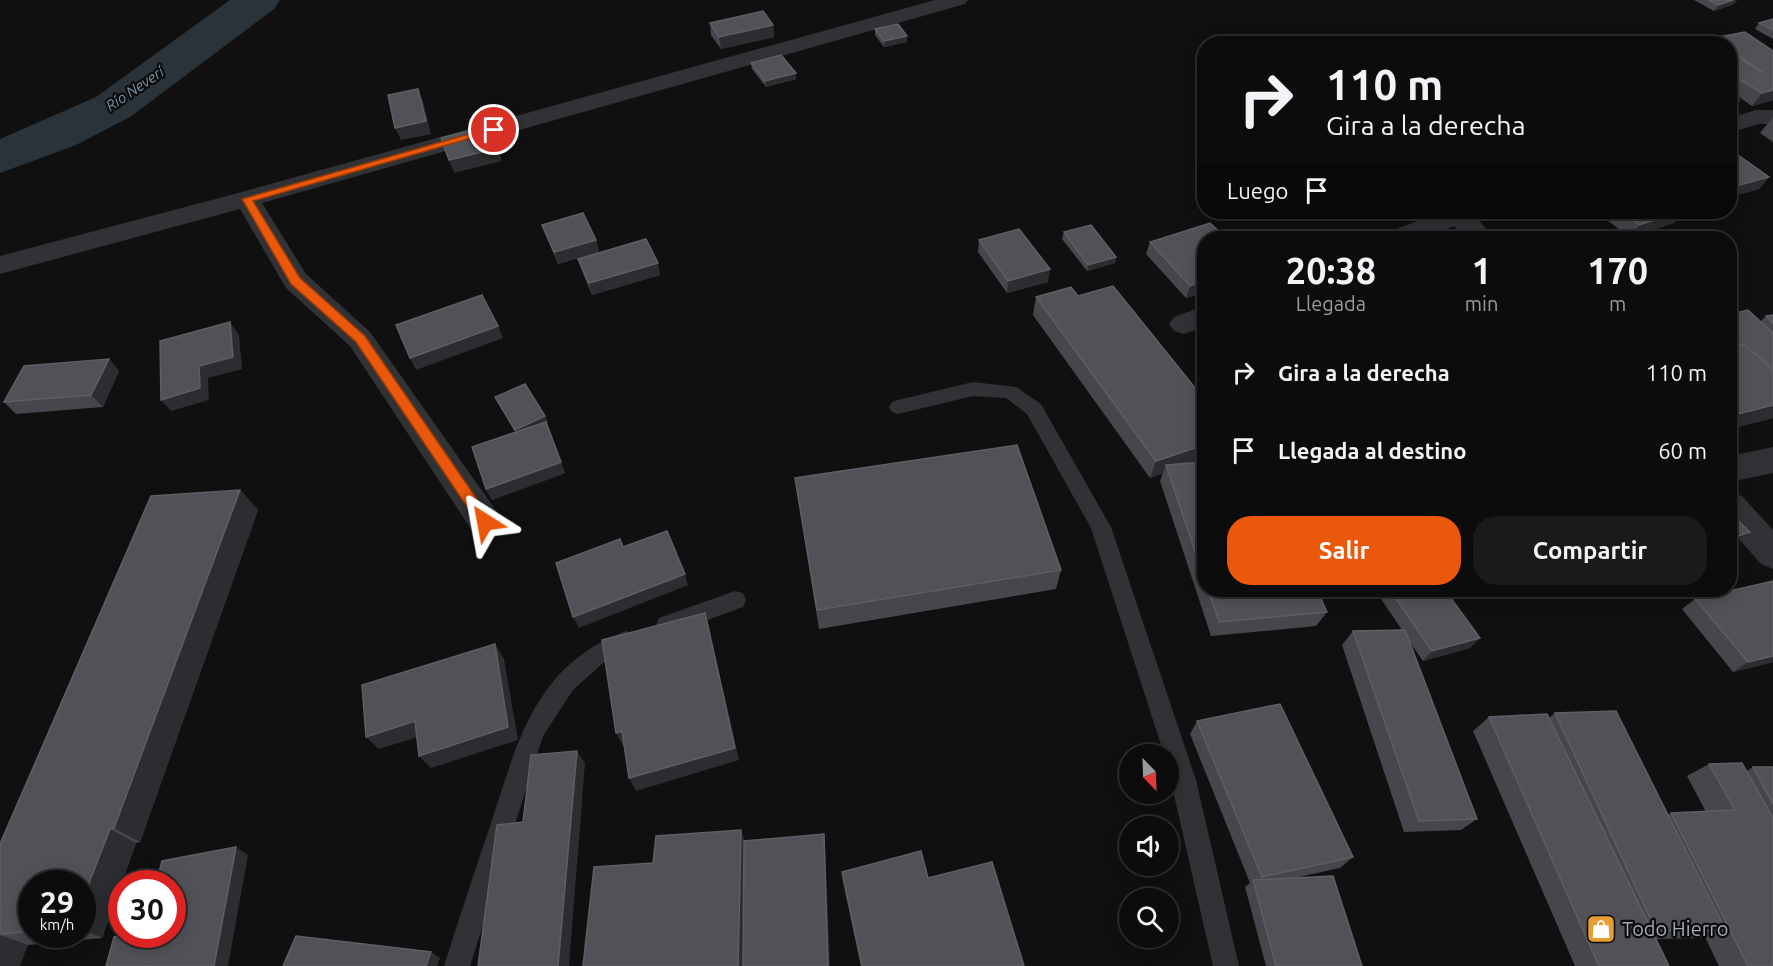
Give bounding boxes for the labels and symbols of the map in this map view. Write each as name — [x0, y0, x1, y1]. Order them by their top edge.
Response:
water label: Río Neverí — [102, 62, 169, 114]
pin — [468, 104, 519, 155]
position arrow — [453, 490, 517, 554]
north arrow — [1119, 744, 1179, 804]
speed limit sign: 30 — [108, 870, 186, 948]
shop icon: Todo Hierro — [1585, 913, 1617, 945]
place label: Todo Hierro — [1622, 917, 1729, 940]

